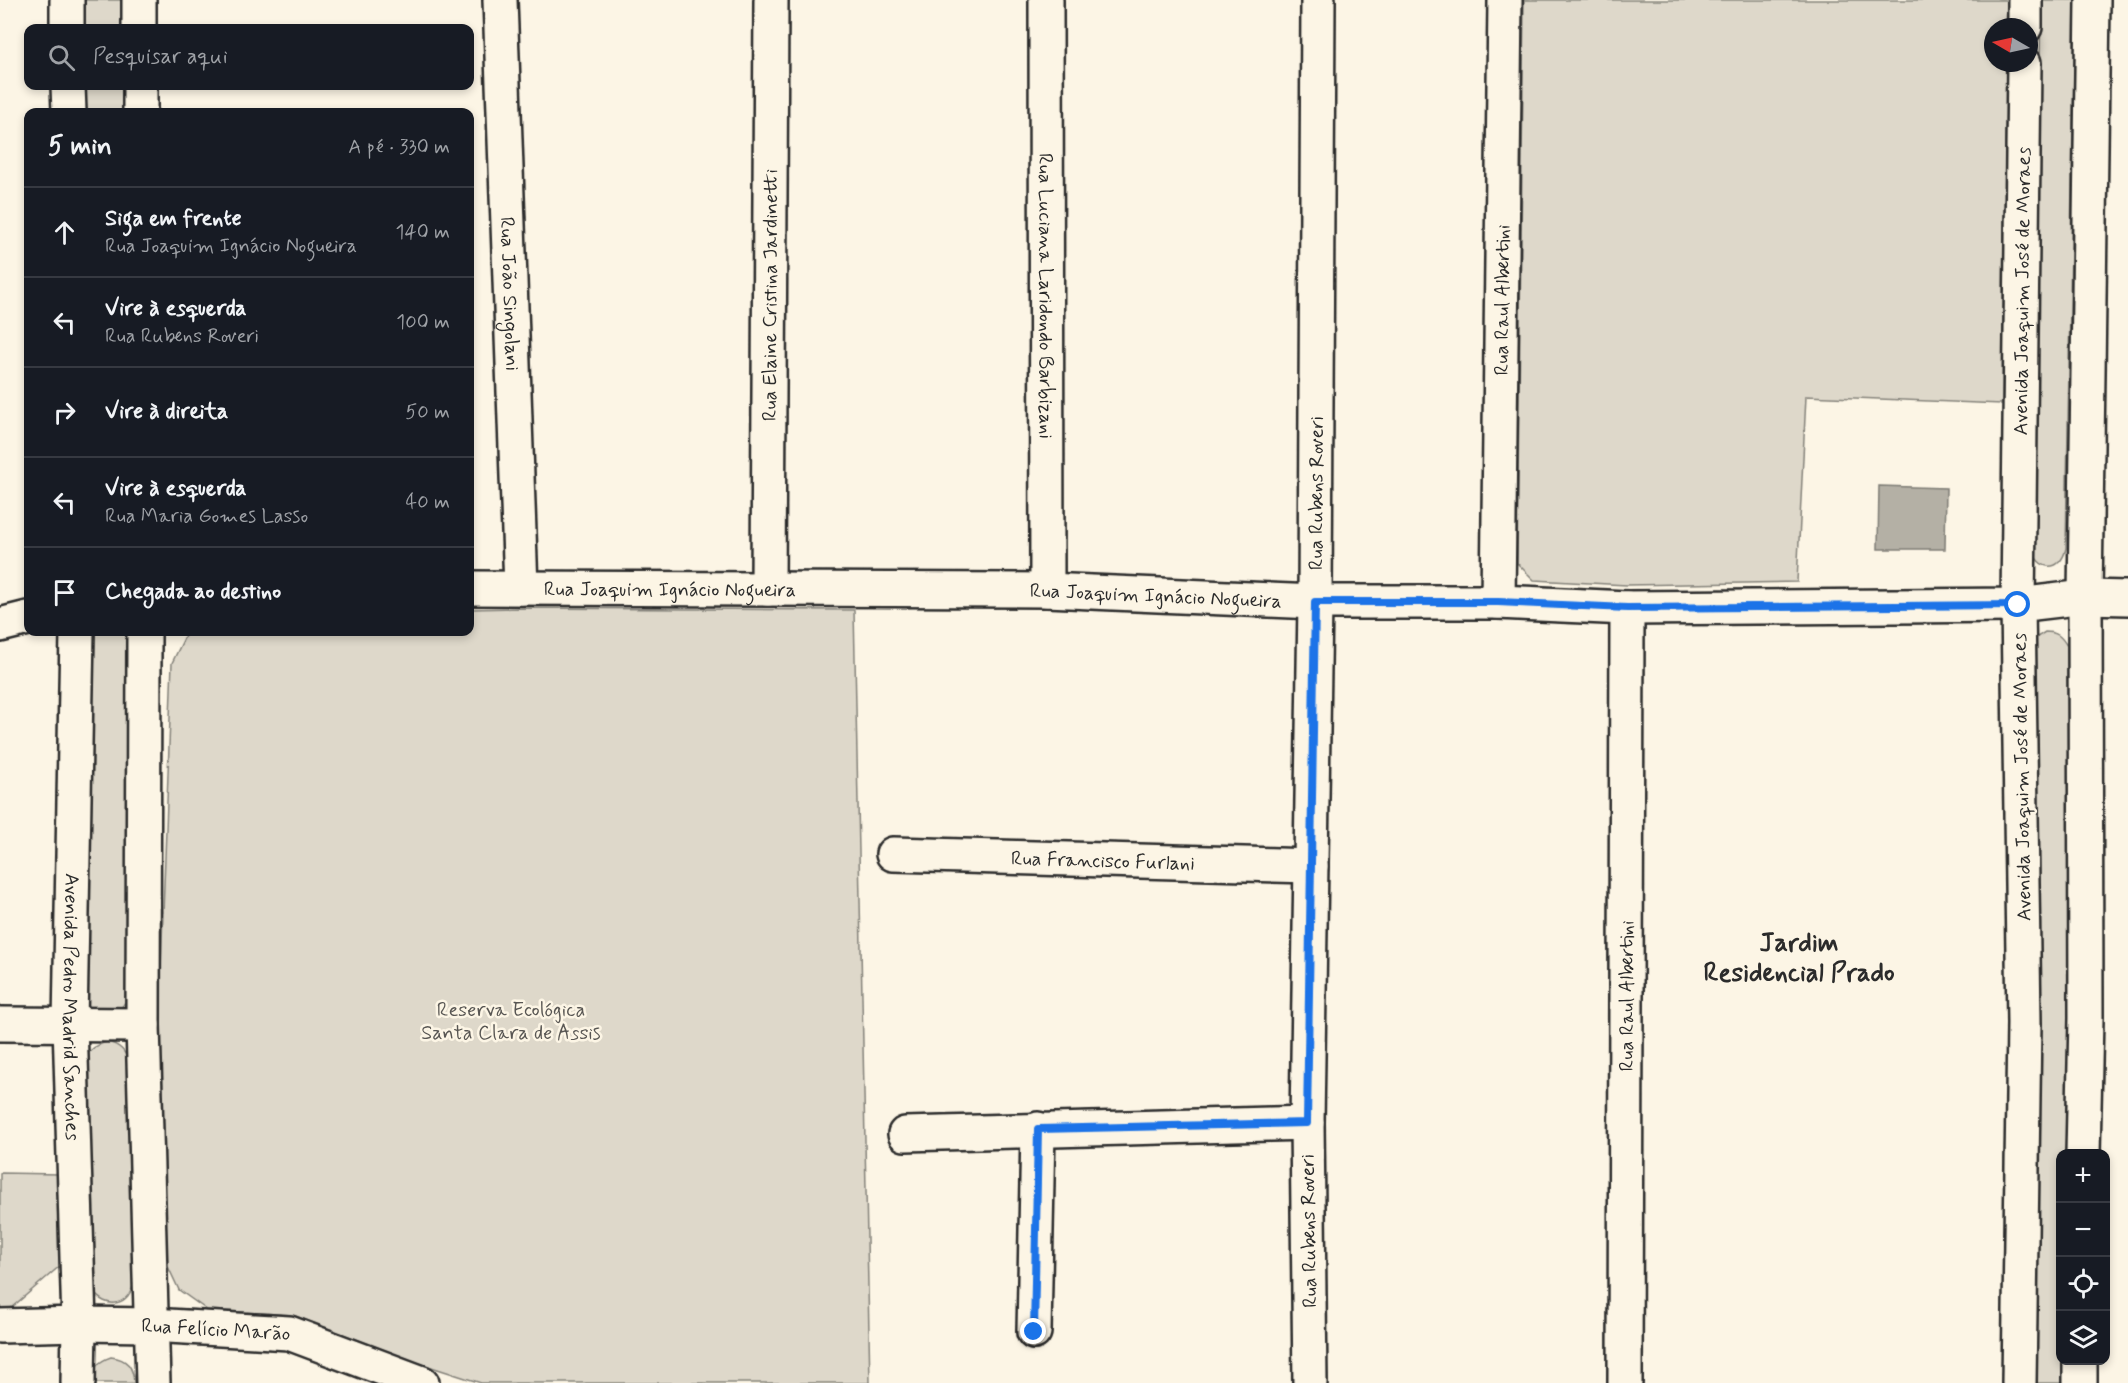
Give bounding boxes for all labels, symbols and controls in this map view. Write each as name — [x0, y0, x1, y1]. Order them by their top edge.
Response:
north arrow — [1984, 18, 2038, 72]
search box — [24, 24, 474, 90]
icon: search — [45, 41, 78, 74]
text: Pesquisar aqui — [93, 43, 228, 71]
text: 5 min — [48, 130, 112, 164]
text: A pé · 330 m — [348, 134, 450, 161]
street label: Avenida Joaquim José de Moraes — [2008, 147, 2038, 435]
street label: Rua Luciana Laridondo Barbizani — [1031, 153, 1059, 439]
street label: Rua Elaine Cristina Jardinetti — [757, 169, 785, 421]
text: Siga em frente — [105, 205, 242, 233]
icon: ahead — [48, 216, 81, 249]
street label: Rua João Singolani — [493, 216, 525, 371]
text: 140 m — [396, 219, 450, 246]
street label: Rua Raul Albertini — [1489, 224, 1517, 376]
text: Rua Joaquim Ignácio Nogueira — [105, 233, 357, 260]
text: Vire à esquerda — [105, 295, 246, 323]
icon: left — [48, 306, 81, 339]
text: 100 m — [396, 309, 450, 336]
text: Rua Rubens Roveri — [105, 323, 259, 350]
icon: right — [48, 396, 81, 429]
text: Vire à direita — [105, 398, 228, 426]
text: 50 m — [405, 399, 450, 426]
street label: Rua Rubens Roveri — [1303, 416, 1331, 570]
text: Vire à esquerda — [105, 475, 246, 503]
icon: left — [48, 486, 81, 519]
text: 40 m — [406, 489, 450, 516]
text: Rua Maria Gomes Lasso — [105, 503, 308, 530]
icon: arrive — [48, 576, 81, 609]
street label: Rua Joaquim Ignácio Nogueira — [544, 576, 796, 606]
text: Chegada ao destino — [105, 578, 281, 606]
street label: Rua Joaquim Ignácio Nogueira — [1030, 578, 1282, 616]
route start — [2004, 591, 2030, 617]
street label: Avenida Joaquim José de Moraes — [2006, 632, 2039, 921]
street label: Rua Francisco Furlani — [1011, 845, 1195, 878]
street label: Avenida Pedro Madrid Sanches — [55, 873, 85, 1141]
street label: Rua Raul Albertini — [1614, 921, 1641, 1071]
district label: Jardim Residencial Prado — [1703, 927, 1895, 991]
park label: Reserva Ecológica Santa Clara de Assis — [421, 997, 601, 1047]
map controls — [2056, 1149, 2110, 1365]
button: + — [2056, 1149, 2110, 1203]
street label: Rua Rubens Roveri — [1295, 1154, 1324, 1308]
button: − — [2056, 1203, 2110, 1257]
button: locate — [2056, 1257, 2110, 1311]
button: layers — [2056, 1311, 2110, 1365]
street label: Rua Felício Marão — [141, 1313, 291, 1348]
route end — [1020, 1318, 1046, 1344]

